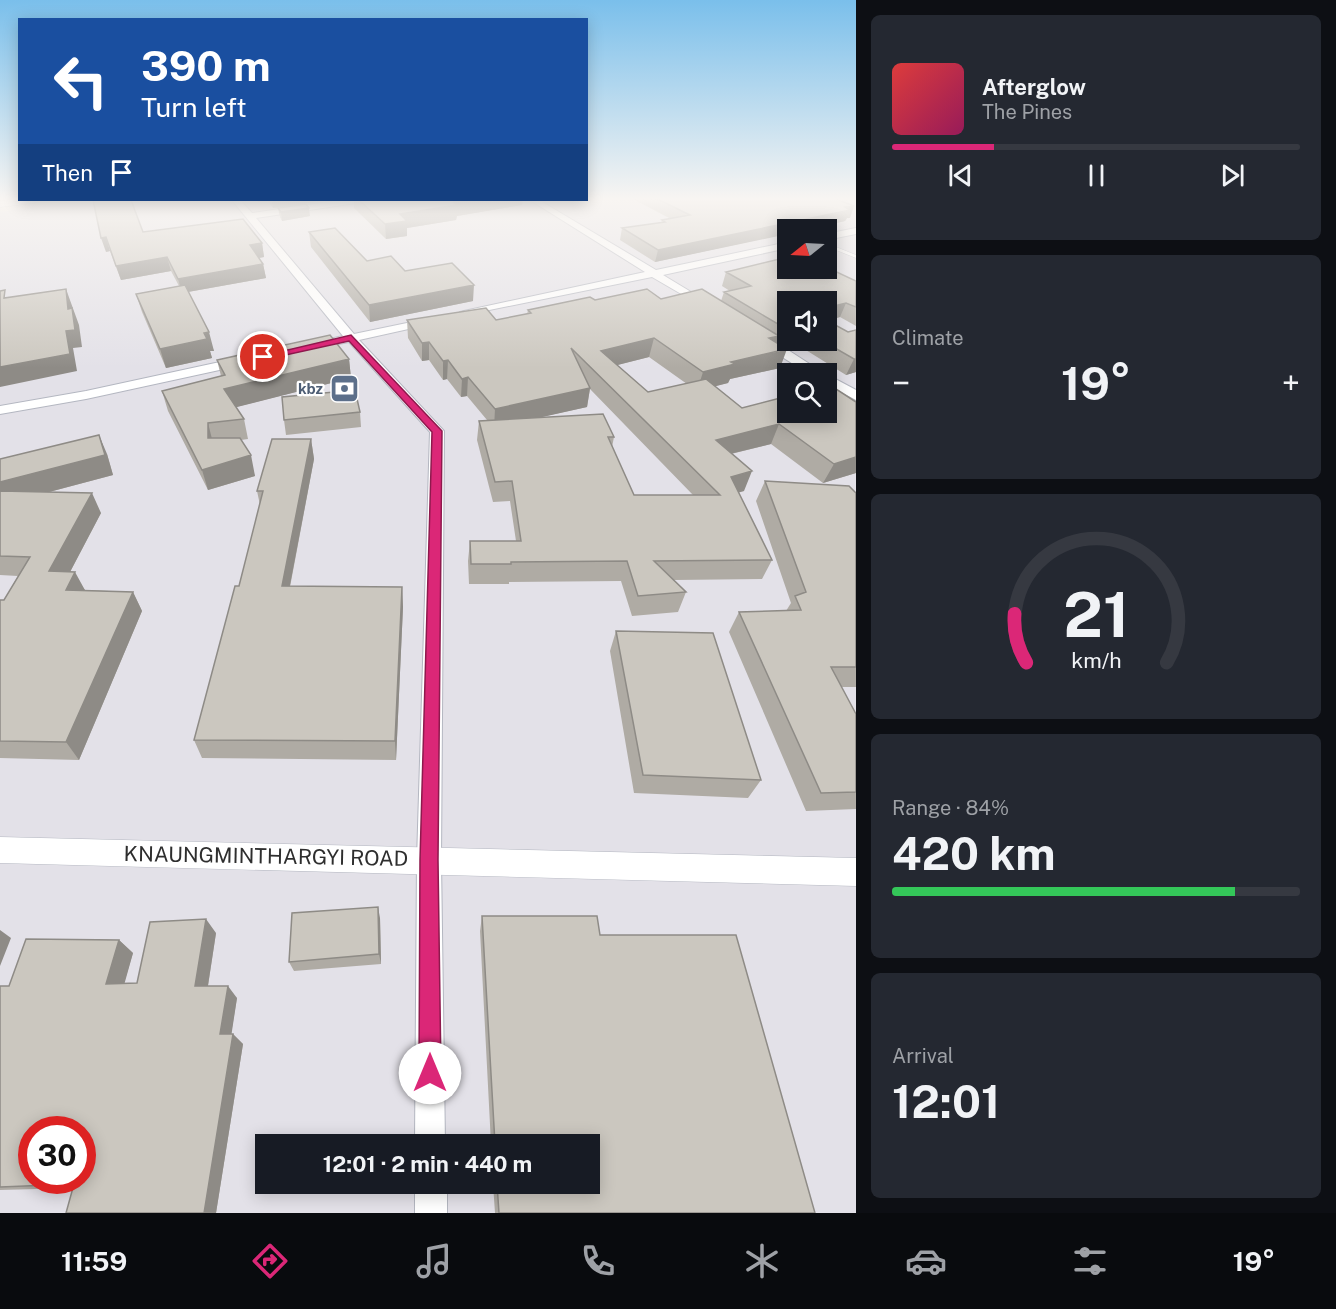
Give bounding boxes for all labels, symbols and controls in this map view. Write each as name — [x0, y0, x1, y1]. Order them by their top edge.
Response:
text: 390 m — [141, 41, 271, 90]
icon: left — [42, 42, 120, 120]
text: Afterglow — [982, 74, 1086, 100]
text: Turn left — [141, 91, 247, 123]
text: The Pines — [982, 100, 1072, 124]
icon: arrive — [105, 156, 138, 189]
icon: previous — [944, 159, 977, 192]
icon: pause — [1080, 159, 1113, 192]
icon: next — [1216, 159, 1249, 192]
text: Then — [42, 160, 93, 186]
north arrow — [777, 219, 837, 279]
map controls — [777, 219, 837, 423]
button: sound — [777, 291, 837, 351]
text: Climate — [892, 326, 964, 350]
pin — [237, 331, 288, 382]
icon: arrive — [246, 340, 279, 373]
text: 19° — [1061, 357, 1131, 410]
button: search — [777, 363, 837, 423]
text: − — [892, 364, 910, 402]
text: + — [1282, 364, 1300, 402]
bank icon: kbz — [328, 372, 360, 404]
place label: kbz — [298, 380, 323, 397]
text: 21 — [1063, 579, 1129, 652]
text: km/h — [1071, 649, 1121, 674]
text: Range · 84% — [892, 796, 1009, 820]
text: 420 km — [892, 827, 1056, 880]
street label: KNAUNGMINTHARGYI ROAD — [124, 841, 408, 871]
position arrow — [398, 1041, 462, 1105]
text: Arrival — [892, 1044, 954, 1068]
text: 12:01 — [892, 1075, 1000, 1128]
speed limit sign: 30 — [18, 1116, 96, 1194]
text: 12:01 · 2 min · 440 m — [323, 1151, 532, 1177]
icon: directions — [249, 1240, 291, 1282]
icon: music — [413, 1240, 455, 1282]
icon: phone — [577, 1240, 619, 1282]
icon: climate — [741, 1240, 783, 1282]
icon: car — [905, 1240, 947, 1282]
icon: filters — [1069, 1240, 1111, 1282]
text: 11:59 — [61, 1245, 127, 1277]
text: 19° — [1233, 1245, 1275, 1277]

